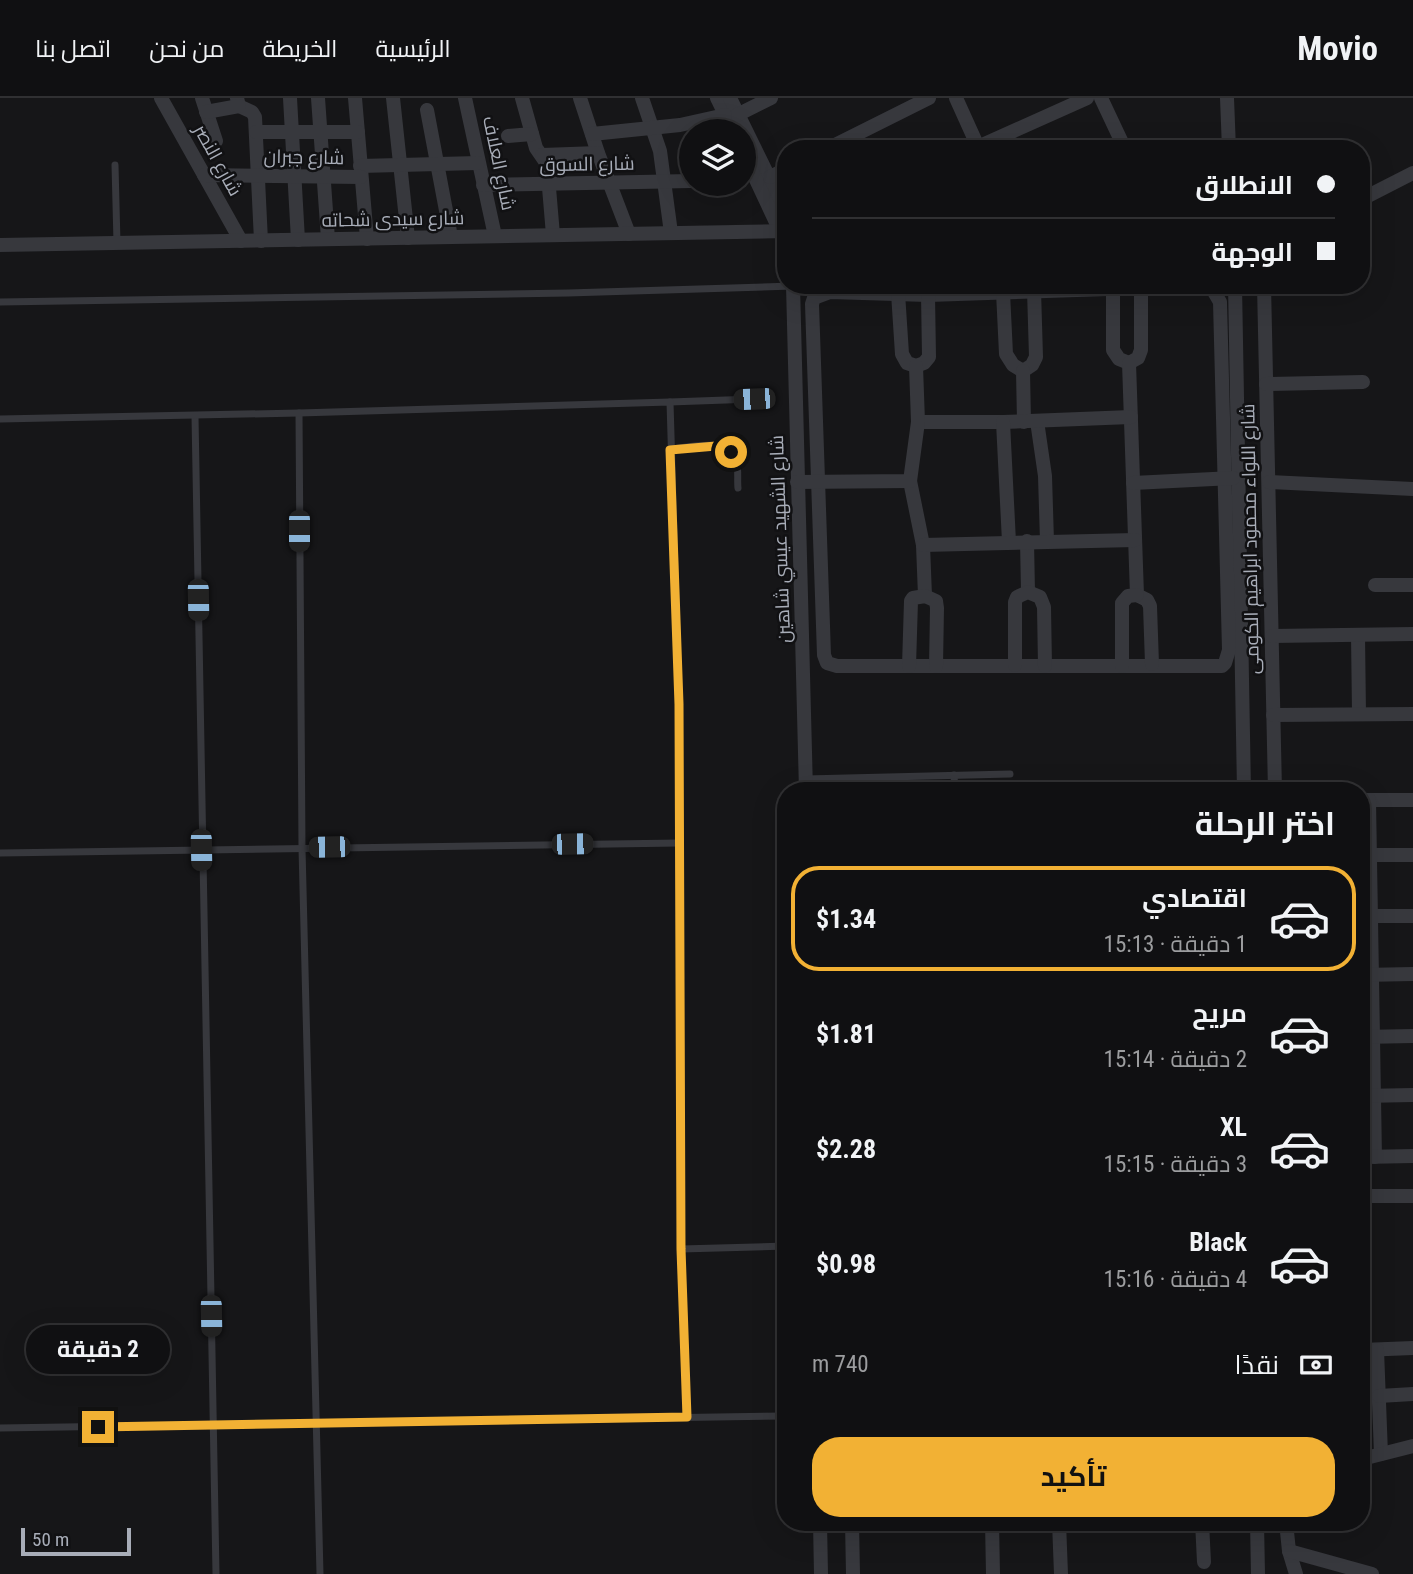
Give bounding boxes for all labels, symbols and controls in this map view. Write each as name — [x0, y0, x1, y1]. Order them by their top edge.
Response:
text: Movio — [1297, 29, 1378, 68]
text: اتصل بنا — [35, 35, 111, 63]
text: من نحن — [149, 35, 225, 63]
text: الخريطة — [263, 35, 337, 63]
text: الرئيسية — [375, 35, 451, 63]
street label: شارع العلاف — [476, 114, 520, 213]
street label: شارع النصر — [187, 119, 247, 201]
map controls — [679, 119, 756, 196]
button: layers — [679, 119, 756, 196]
street label: شارع جبران — [263, 145, 345, 171]
street label: شارع السوق — [539, 152, 635, 178]
text: الانطلاق — [1195, 170, 1293, 200]
street label: شارع سيدى شحاته — [321, 206, 465, 234]
text: الوجهة — [1212, 237, 1293, 267]
car — [733, 388, 776, 410]
street label: شارع اللواء محمود ابراهيم الكومى — [1236, 404, 1266, 674]
street label: شارع الشهيد عيسي شاهين — [765, 434, 798, 643]
route start — [715, 436, 747, 468]
car — [289, 510, 310, 552]
car — [188, 579, 209, 621]
text: اختر الرحلة — [1195, 805, 1335, 843]
car — [191, 829, 212, 871]
car — [551, 833, 594, 855]
car — [308, 836, 351, 858]
text: اقتصادي — [1142, 883, 1247, 913]
icon: car — [1268, 887, 1331, 950]
text: $1.34 — [816, 904, 876, 934]
text: 1 دقيقة · 15:13 — [1104, 931, 1247, 958]
text: مريح — [1192, 998, 1247, 1028]
icon: car — [1268, 1002, 1331, 1065]
text: $1.81 — [816, 1019, 876, 1049]
text: 2 دقيقة · 15:14 — [1104, 1046, 1247, 1073]
text: XL — [1220, 1112, 1247, 1142]
icon: car — [1268, 1117, 1331, 1180]
text: $2.28 — [816, 1134, 876, 1164]
text: 3 دقيقة · 15:15 — [1104, 1151, 1247, 1178]
text: Black — [1189, 1227, 1247, 1257]
icon: car — [1268, 1232, 1331, 1295]
text: $0.98 — [816, 1249, 876, 1279]
text: 4 دقيقة · 15:16 — [1104, 1266, 1247, 1293]
car — [201, 1295, 222, 1337]
callout: 2 دقيقة — [26, 1326, 170, 1374]
text: 2 دقيقة — [57, 1336, 139, 1363]
icon: cash — [1297, 1346, 1335, 1384]
text: نقدًا — [1235, 1350, 1279, 1380]
text: 740 m — [812, 1351, 869, 1378]
route end — [82, 1411, 114, 1443]
button: تأكيد — [812, 1437, 1335, 1517]
scale bar — [21, 1525, 131, 1557]
text: 50 m — [32, 1528, 69, 1551]

